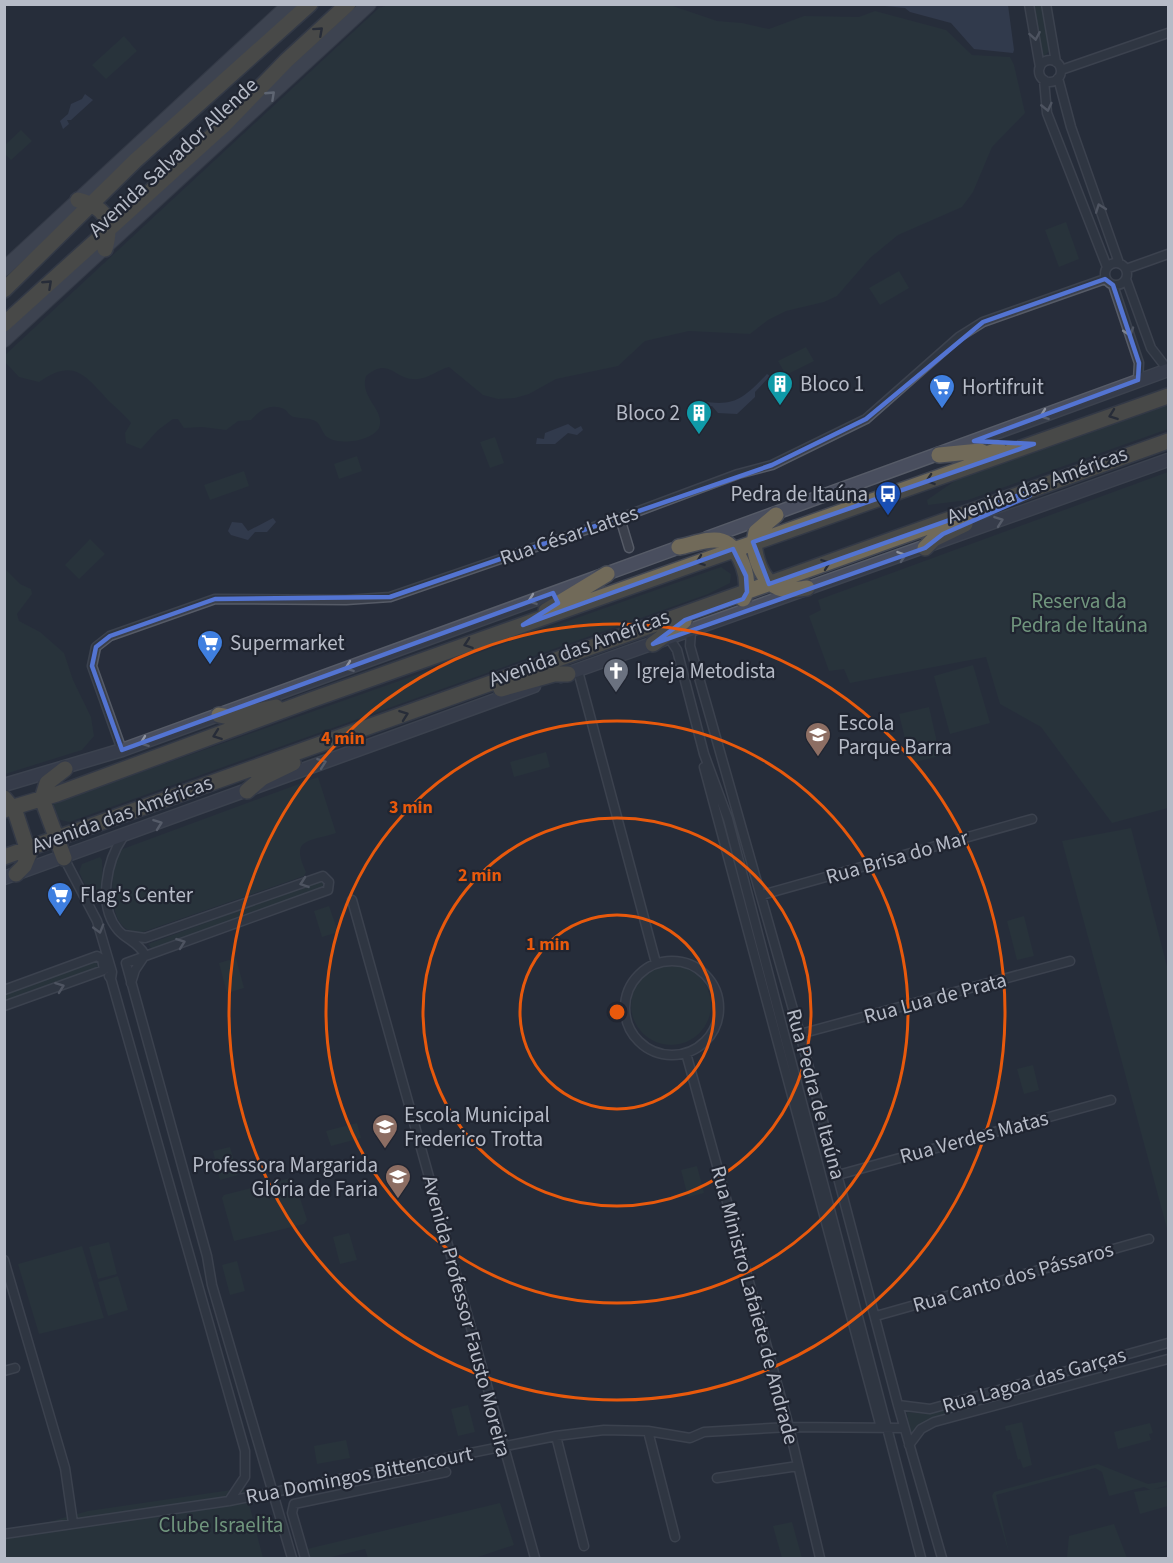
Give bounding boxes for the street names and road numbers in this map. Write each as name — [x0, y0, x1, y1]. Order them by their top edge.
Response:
street label: Avenida Salvador Allende — [82, 70, 264, 244]
street label: Avenida das Américas — [943, 438, 1132, 532]
street label: Rua César Lattes — [496, 497, 642, 573]
street label: Avenida das Américas — [485, 601, 674, 695]
street label: Avenida das Américas — [28, 767, 217, 861]
street label: Rua Brisa do Mar — [822, 822, 972, 892]
street label: Rua Lua de Prata — [860, 965, 1010, 1031]
street label: Rua Pedra de Itaúna — [779, 1005, 853, 1183]
street label: Rua Verdes Matas — [896, 1103, 1052, 1171]
street label: Rua Ministro Lafaiete de Andrade — [703, 1162, 807, 1448]
street label: Avenida Professor Fausto Moreira — [415, 1172, 519, 1460]
street label: Rua Canto dos Pássaros — [909, 1234, 1117, 1320]
street label: Rua Lagoa das Garças — [939, 1339, 1130, 1421]
street label: Rua Domingos Bittencourt — [243, 1438, 475, 1512]

